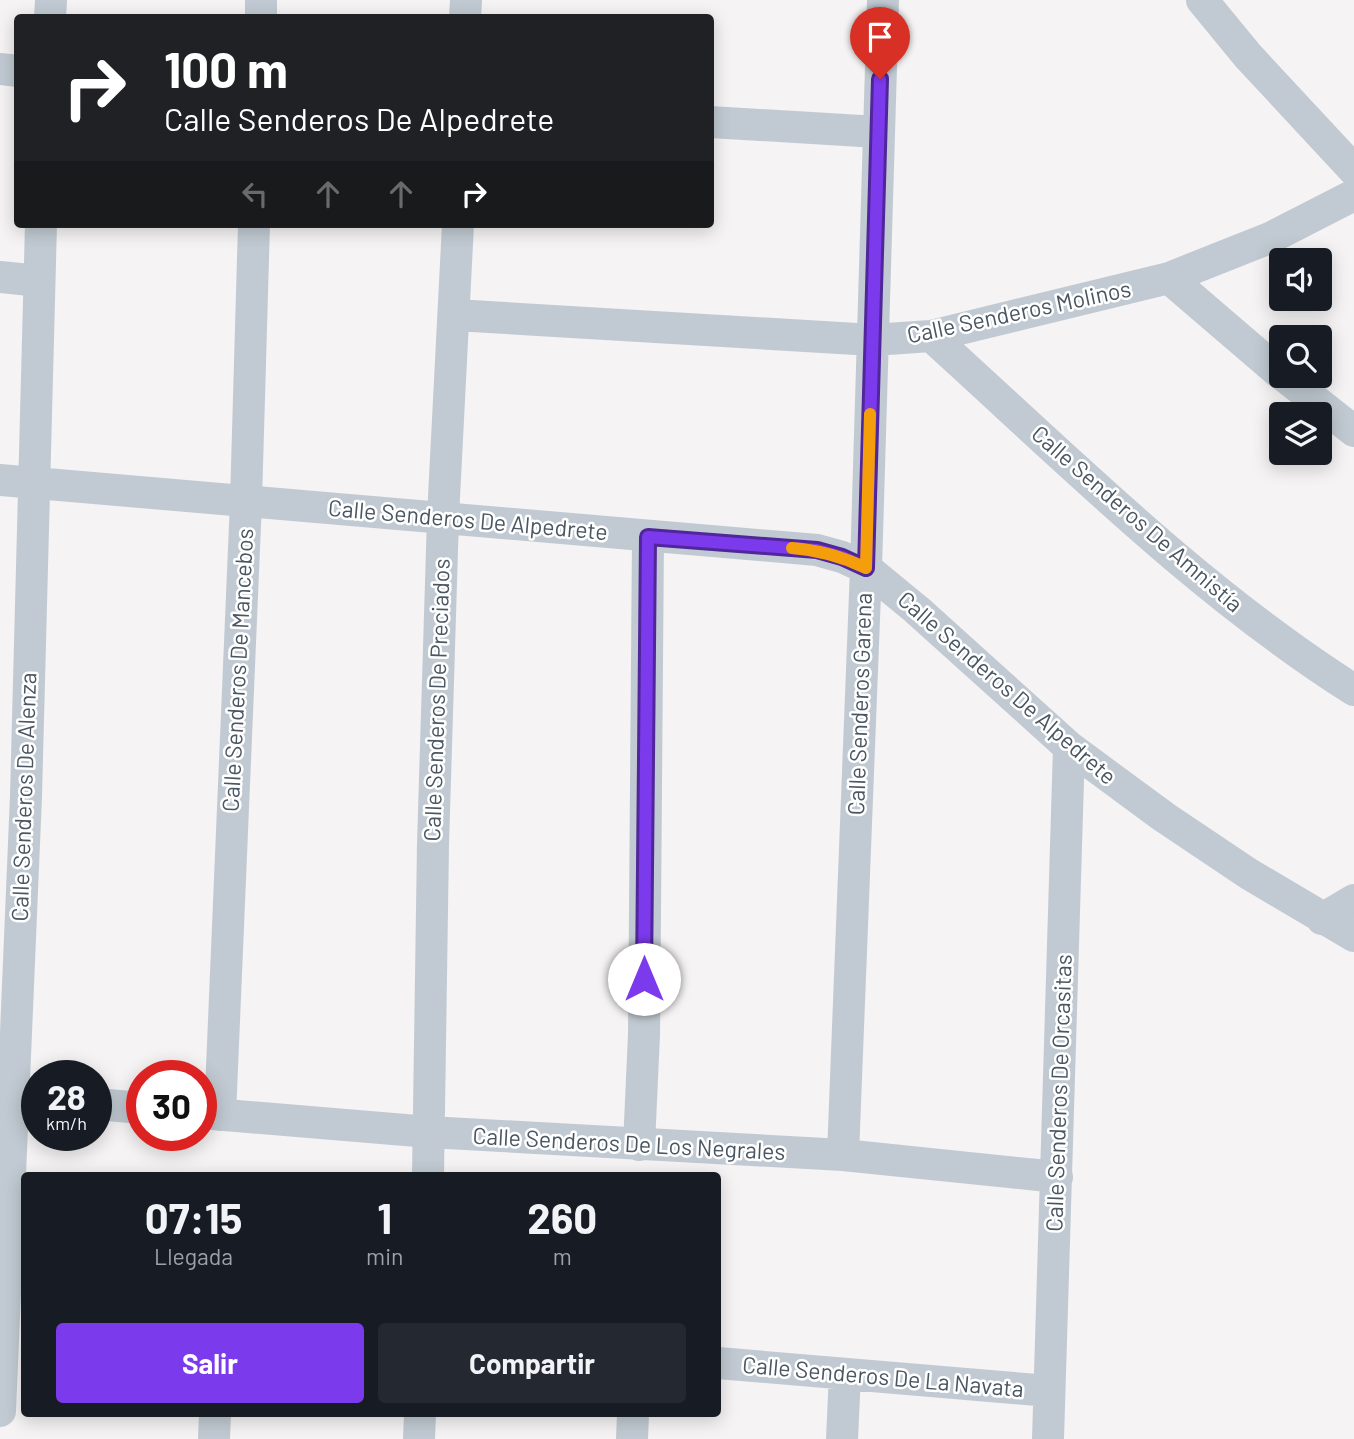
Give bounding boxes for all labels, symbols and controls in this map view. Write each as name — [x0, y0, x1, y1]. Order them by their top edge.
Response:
pin — [850, 7, 910, 79]
icon: arrive — [861, 18, 899, 56]
text: 100 m — [164, 39, 288, 98]
icon: right — [49, 42, 140, 133]
text: Calle Senderos De Alpedrete — [164, 99, 554, 137]
icon: left — [236, 175, 274, 213]
icon: ahead — [309, 175, 347, 213]
icon: ahead — [382, 175, 420, 213]
icon: right — [455, 175, 493, 213]
map controls — [1269, 248, 1332, 465]
button: sound — [1269, 248, 1332, 311]
street label: Calle Senderos Molinos — [904, 274, 1133, 348]
button: search — [1269, 325, 1332, 388]
button: layers — [1269, 402, 1332, 465]
street label: Calle Senderos De Amnistía — [1026, 419, 1249, 618]
street label: Calle Senderos De Alpedrete — [327, 493, 609, 545]
street label: Calle Senderos De Mancebos — [216, 527, 258, 812]
street label: Calle Senderos De Preciados — [417, 558, 455, 842]
street label: Calle Senderos De Alpedrete — [893, 585, 1123, 790]
street label: Calle Senderos Garena — [841, 592, 877, 816]
street label: Calle Senderos De Alenza — [5, 672, 41, 922]
position arrow — [607, 942, 681, 1016]
street label: Calle Senderos De Orcasitas — [1039, 954, 1077, 1232]
speed limit sign: 30 — [126, 1060, 217, 1151]
text: 28 — [47, 1075, 86, 1117]
text: km/h — [46, 1112, 87, 1134]
street label: Calle Senderos De Los Negrales — [472, 1121, 786, 1165]
text: 07:15 — [145, 1192, 242, 1242]
text: 1 — [377, 1192, 392, 1242]
text: 260 — [527, 1192, 597, 1242]
text: Llegada — [154, 1242, 233, 1270]
text: min — [366, 1242, 403, 1270]
text: m — [553, 1242, 572, 1270]
button: Salir — [56, 1323, 364, 1403]
button: Compartir — [378, 1323, 686, 1403]
street label: Calle Senderos De La Navata — [741, 1350, 1025, 1402]

